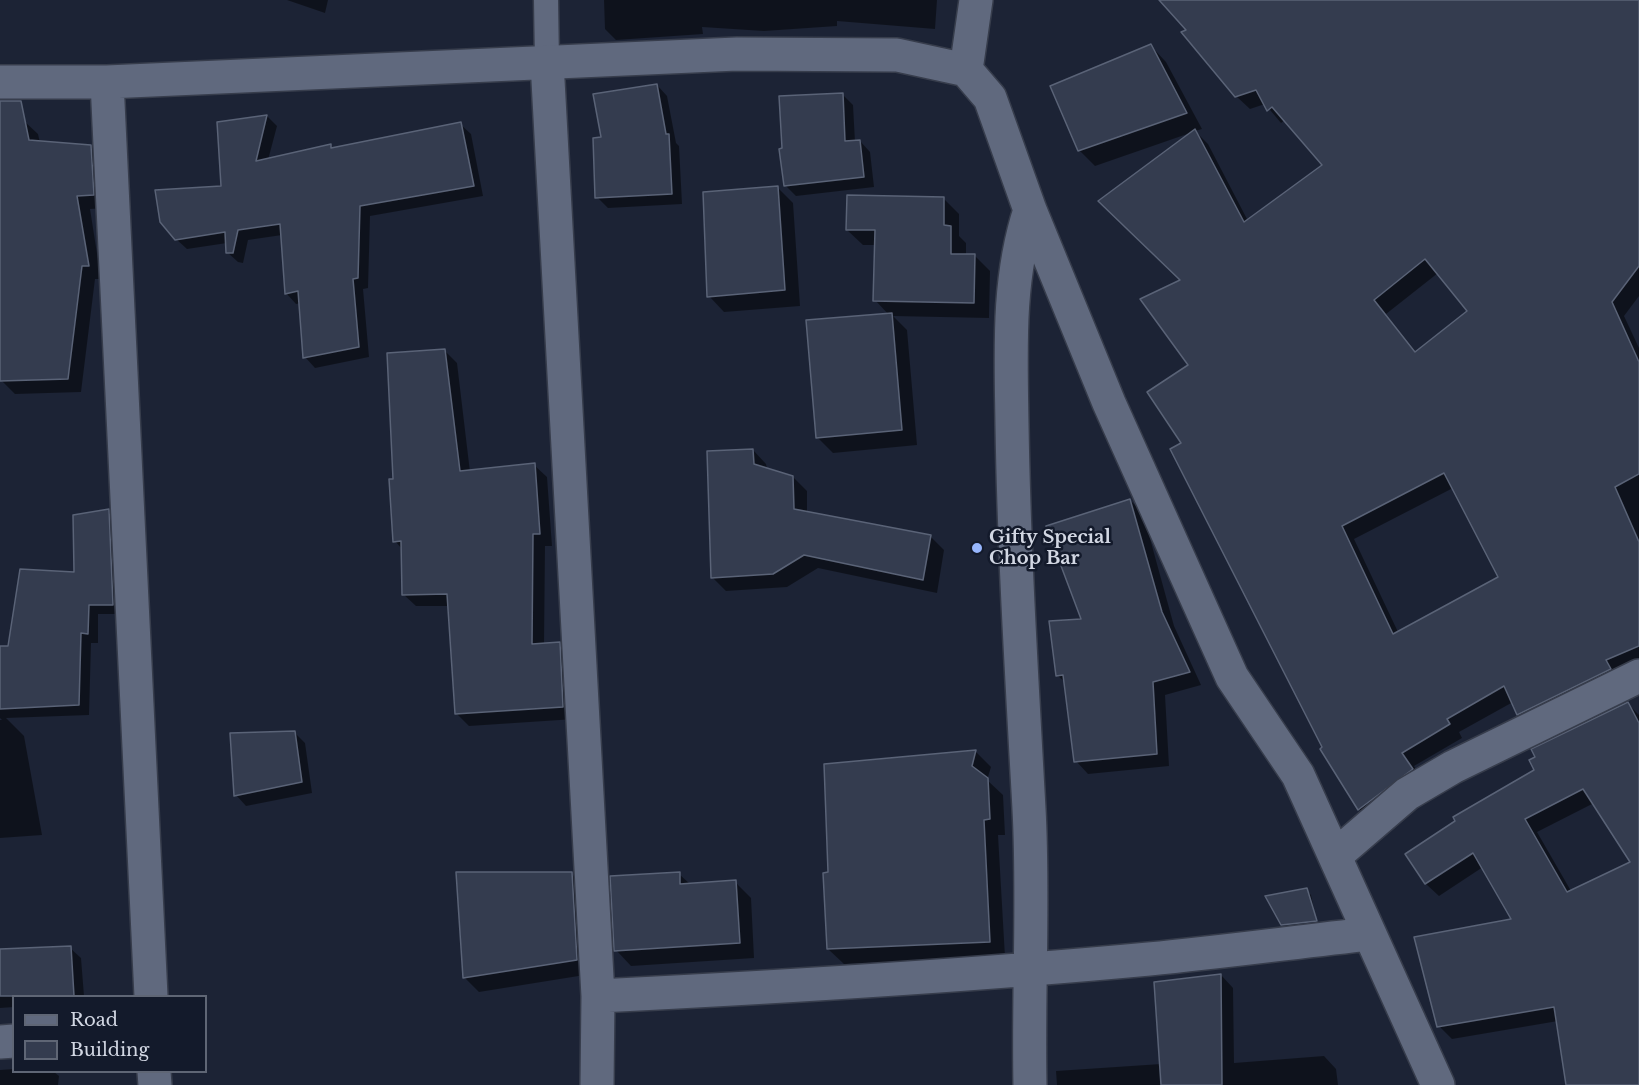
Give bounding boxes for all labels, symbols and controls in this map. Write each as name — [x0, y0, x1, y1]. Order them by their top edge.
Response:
place label: Gifty Special Chop Bar — [989, 527, 1111, 570]
marker: Gifty Special Chop Bar — [970, 541, 984, 555]
legend — [12, 995, 207, 1073]
text: Road — [70, 1009, 118, 1031]
text: Building — [70, 1039, 149, 1061]

